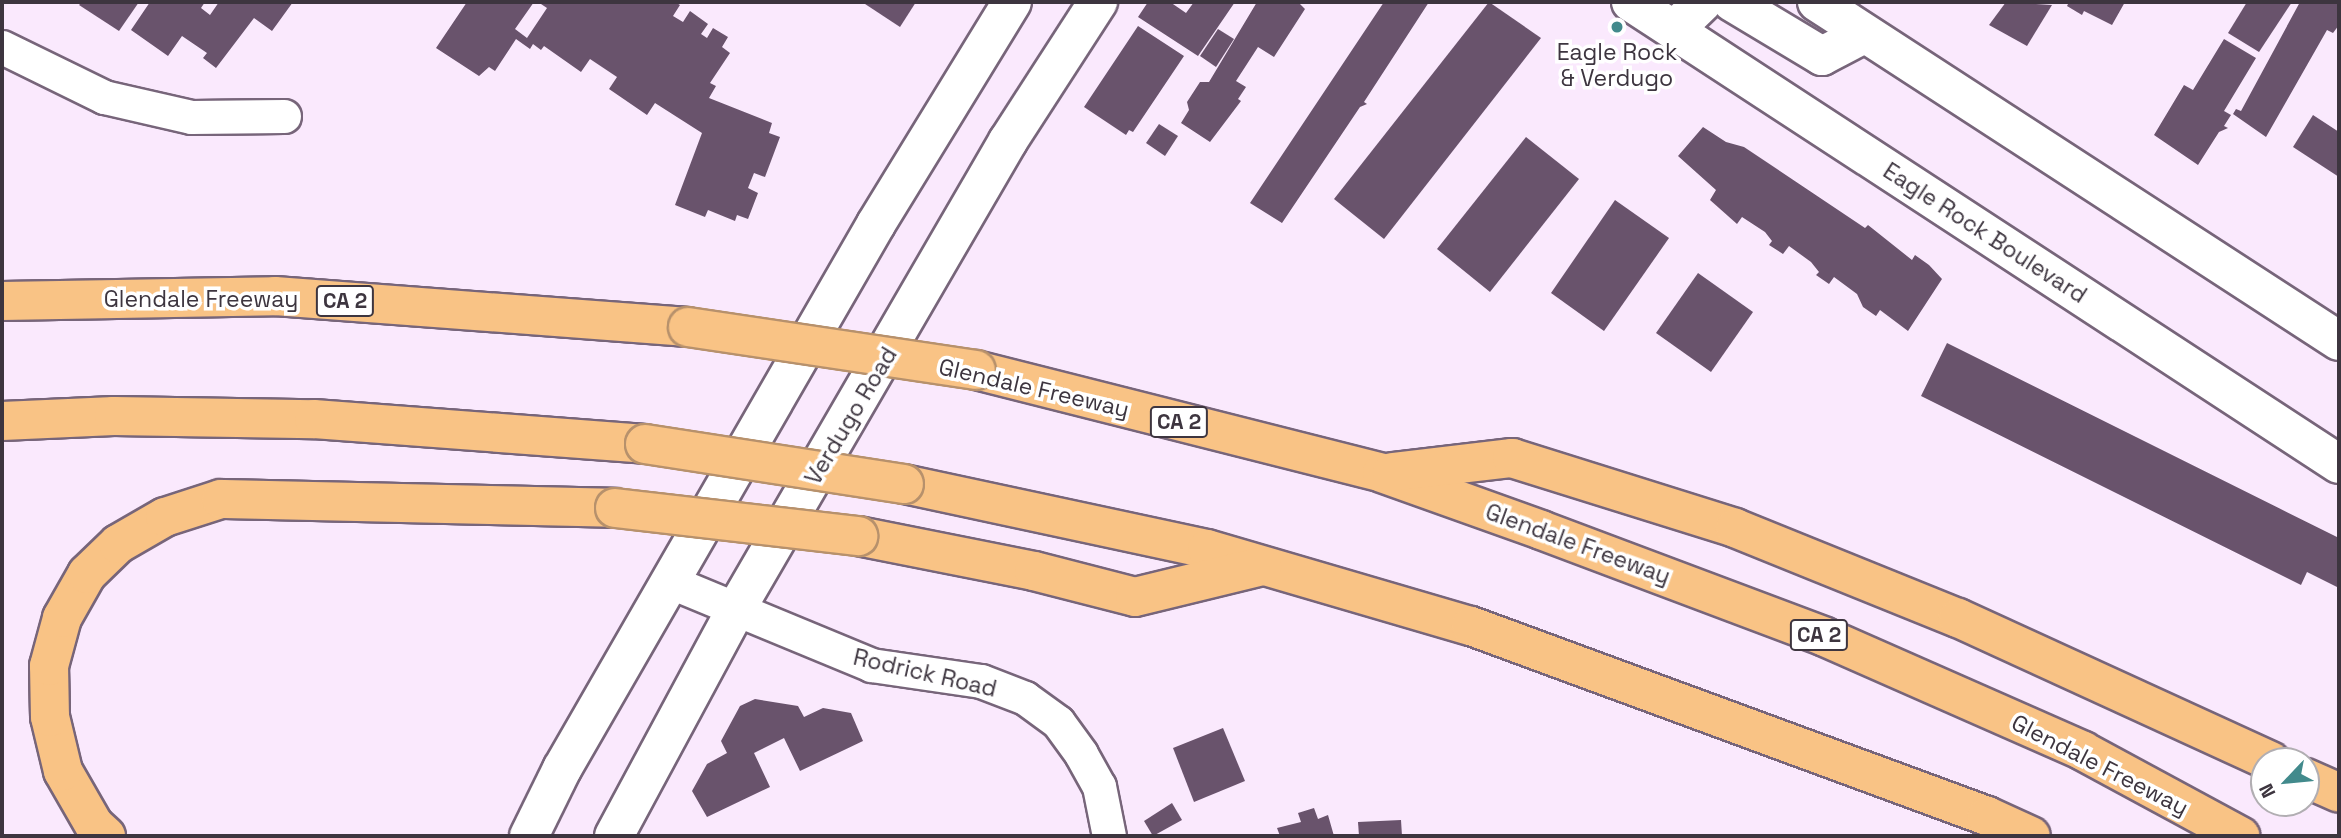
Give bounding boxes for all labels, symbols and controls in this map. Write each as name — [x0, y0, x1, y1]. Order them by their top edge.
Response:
marker: Eagle Rock & Verdugo — [1609, 19, 1625, 35]
place label: Eagle Rock & Verdugo — [1557, 38, 1677, 92]
street label: Eagle Rock Boulevard — [1878, 157, 2092, 309]
road number: CA 2 — [315, 284, 375, 318]
street label: Glendale Freeway — [104, 285, 298, 313]
street label: Verdugo Road — [799, 342, 903, 490]
street label: Glendale Freeway — [936, 353, 1132, 423]
road number: CA 2 — [1149, 404, 1209, 440]
street label: Glendale Freeway — [1482, 498, 1674, 590]
road number: CA 2 — [1789, 618, 1849, 652]
street label: Rodrick Road — [851, 643, 999, 703]
street label: Glendale Freeway — [2007, 709, 2193, 821]
north arrow — [2250, 747, 2320, 817]
text: N — [2253, 779, 2282, 802]

